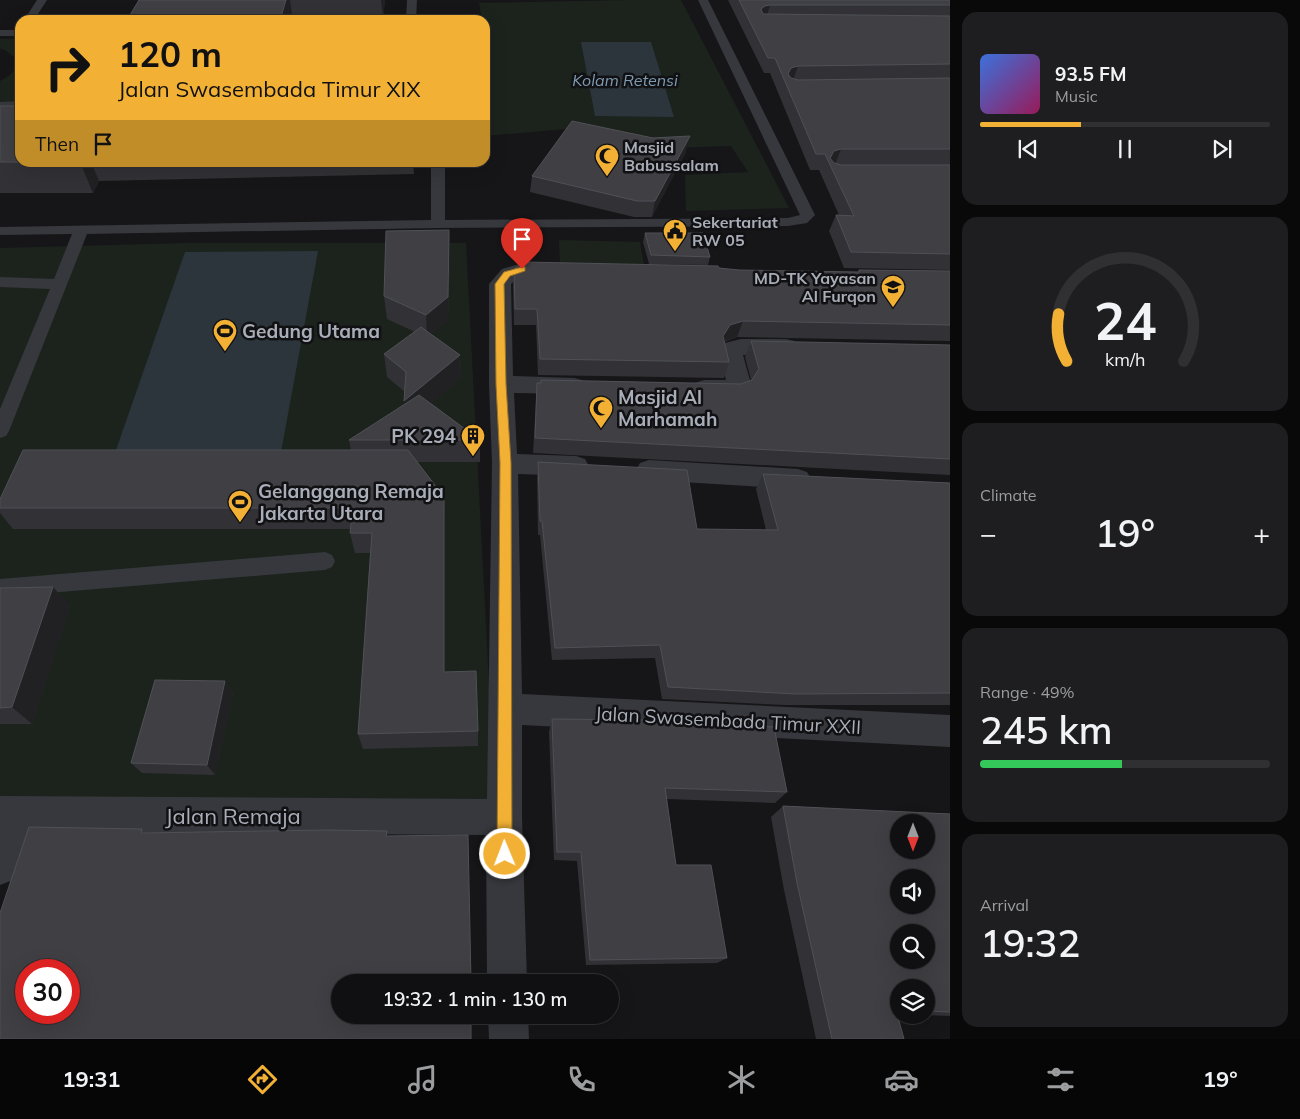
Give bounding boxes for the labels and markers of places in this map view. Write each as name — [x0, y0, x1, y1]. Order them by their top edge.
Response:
place label: Masjid Babussalam — [624, 137, 719, 175]
mosque icon: Masjid Babussalam — [594, 143, 620, 177]
place label: Sekertariat RW 05 — [692, 212, 778, 250]
pin — [501, 218, 543, 269]
public building icon: Sekertariat RW 05 — [662, 218, 688, 252]
place label: MD-TK Yayasan Al Furqon — [754, 268, 876, 306]
school or university icon: MD-TK Yayasan Al Furqon — [880, 274, 906, 308]
sports icon: Gedung Utama — [212, 318, 238, 352]
place label: Gedung Utama — [242, 319, 380, 343]
place label: Masjid Al Marhamah — [618, 385, 717, 431]
mosque icon: Masjid Al Marhamah — [588, 395, 614, 429]
building icon: PK 294 — [460, 423, 486, 457]
place label: PK 294 — [391, 424, 457, 448]
place label: Gelanggang Remaja Jakarta Utara — [258, 479, 444, 525]
sports icon: Gelanggang Remaja Jakarta Utara — [227, 489, 253, 523]

